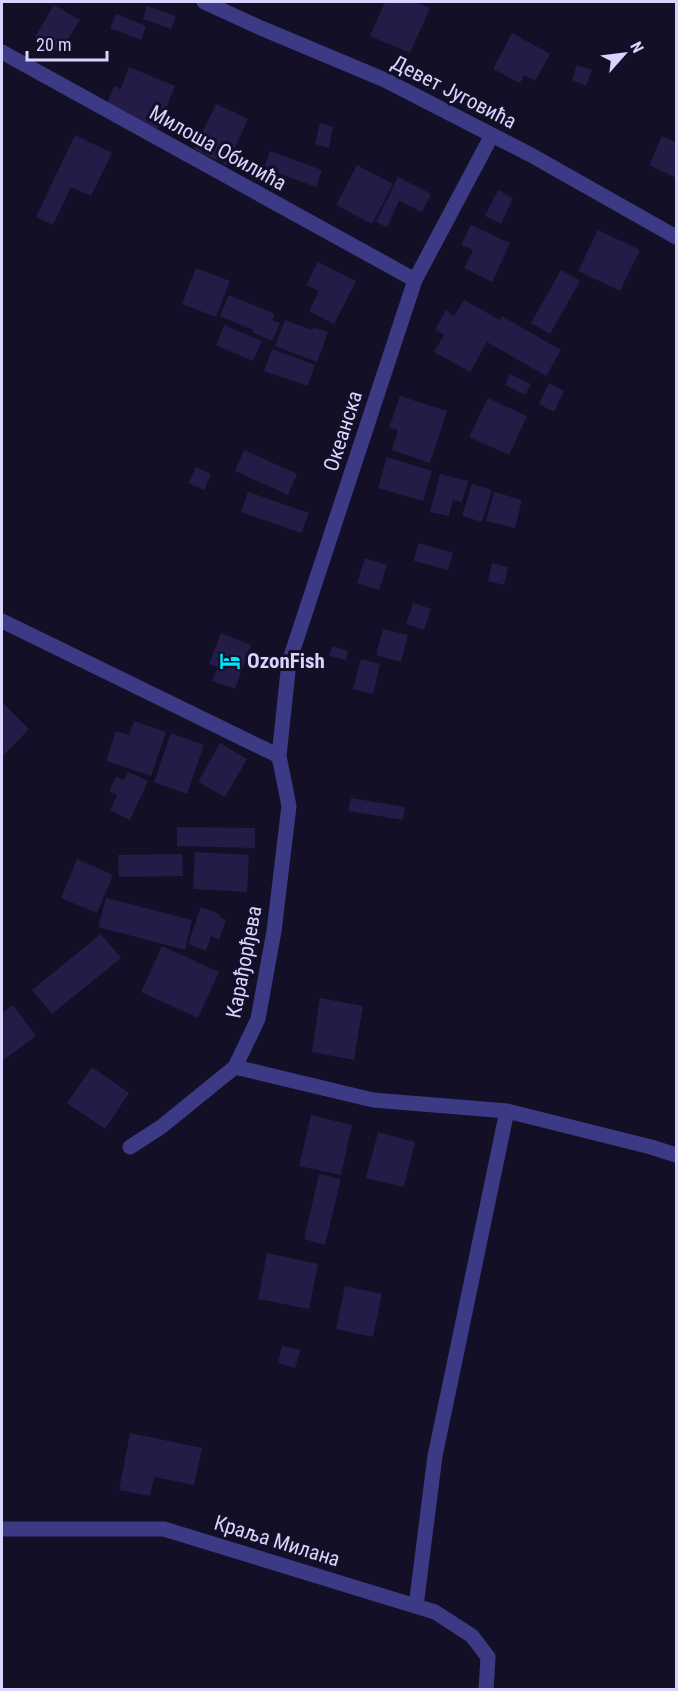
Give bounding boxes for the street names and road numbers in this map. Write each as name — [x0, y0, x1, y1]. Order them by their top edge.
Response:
street label: Девет Југовића — [388, 50, 520, 134]
street label: Милоша Обилића — [145, 100, 291, 196]
street label: Океанска — [319, 388, 367, 474]
street label: Карађорђева — [221, 904, 267, 1020]
street label: Краља Милана — [211, 1510, 343, 1572]

